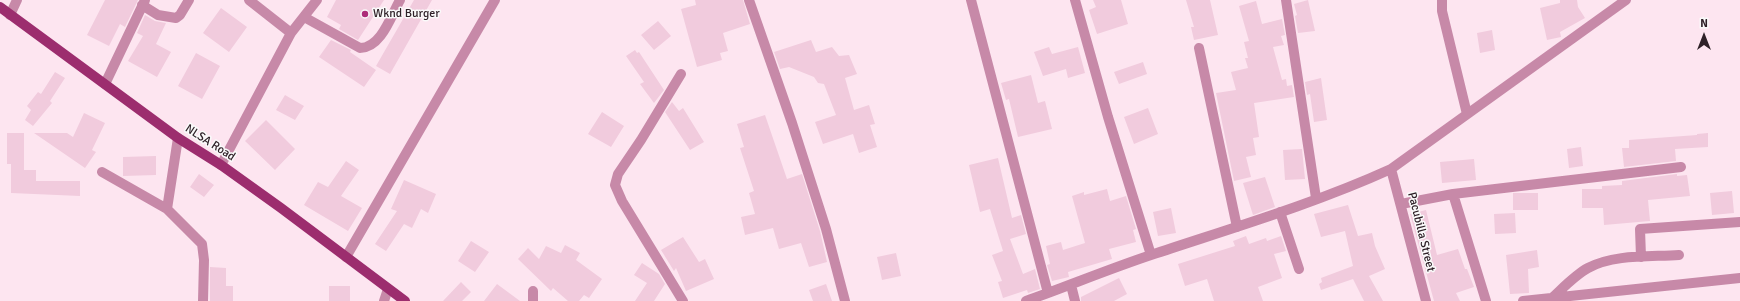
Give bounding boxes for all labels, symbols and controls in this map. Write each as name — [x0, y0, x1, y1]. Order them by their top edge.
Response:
place label: Wknd Burger — [373, 7, 440, 21]
marker: Wknd Burger — [360, 9, 370, 19]
north arrow — [1684, 16, 1724, 56]
text: N — [1700, 17, 1708, 30]
street label: NLSA Road — [182, 122, 238, 164]
street label: Pacubilla Street — [1404, 191, 1438, 273]

